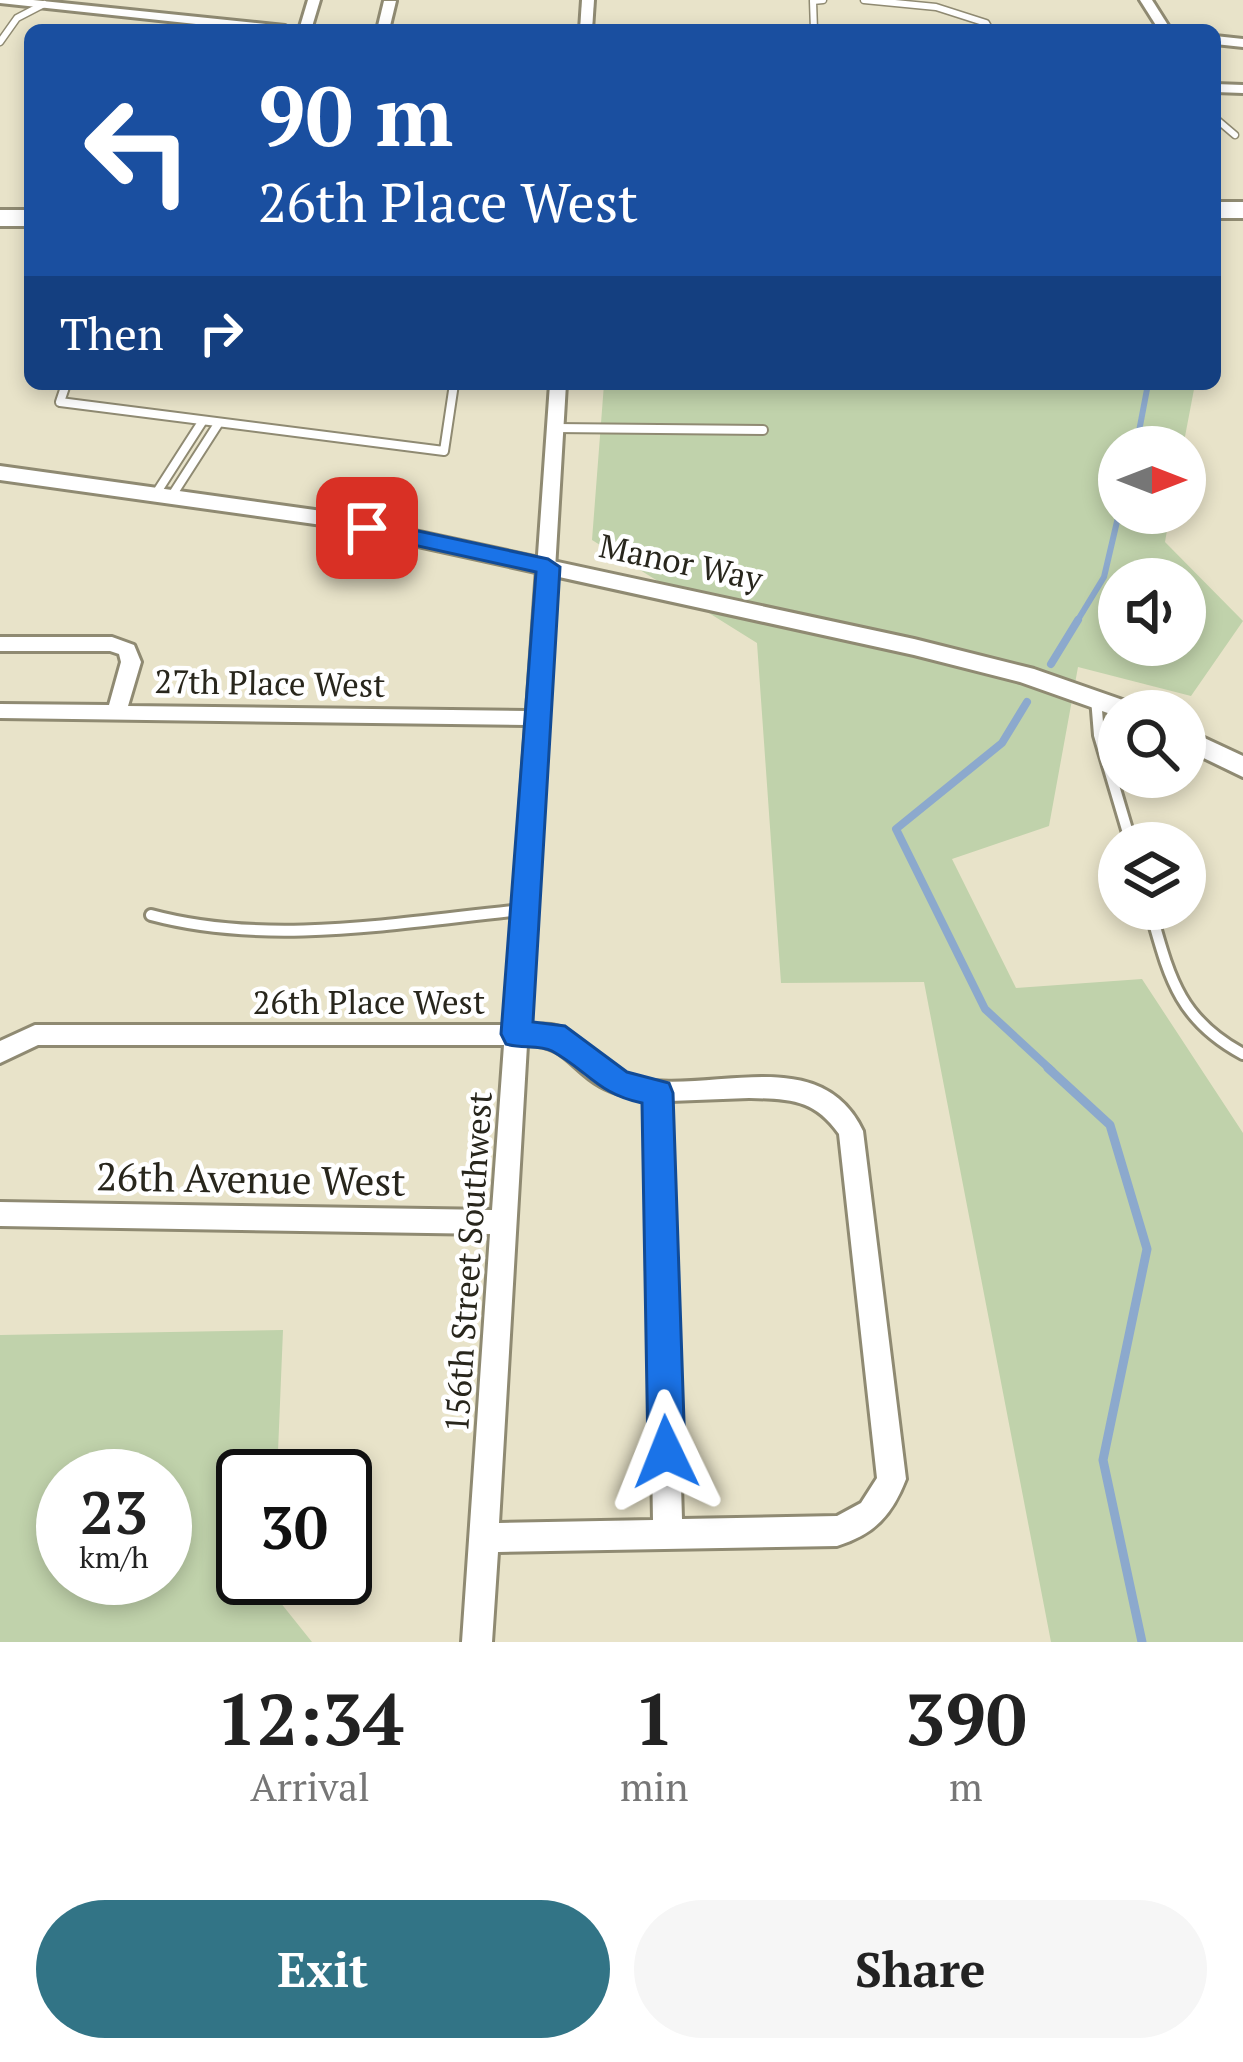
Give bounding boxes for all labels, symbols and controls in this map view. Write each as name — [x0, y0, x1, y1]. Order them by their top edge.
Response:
text: 90 m — [258, 59, 453, 170]
icon: left — [60, 72, 216, 228]
text: 26th Place West — [258, 166, 638, 237]
icon: right — [188, 300, 254, 366]
text: Then — [60, 303, 164, 363]
north arrow — [1098, 426, 1206, 534]
map controls — [1098, 426, 1206, 930]
pin — [316, 477, 418, 579]
icon: arrive — [334, 495, 400, 561]
street label: Manor Way — [596, 523, 768, 600]
button: sound — [1098, 558, 1206, 666]
street label: 27th Place West — [154, 659, 386, 706]
button: search — [1098, 690, 1206, 798]
button: layers — [1098, 822, 1206, 930]
street label: 26th Place West — [253, 980, 485, 1023]
street label: 156th Street Southwest — [434, 1090, 501, 1434]
street label: 26th Avenue West — [96, 1149, 406, 1207]
position arrow — [603, 1389, 729, 1515]
speed limit sign: 30 — [216, 1449, 372, 1605]
text: 23 — [80, 1472, 148, 1551]
text: km/h — [79, 1537, 149, 1577]
text: 12:34 — [216, 1670, 404, 1766]
text: 1 — [634, 1670, 675, 1766]
text: 390 — [905, 1670, 1027, 1766]
text: Arrival — [250, 1760, 370, 1812]
text: min — [620, 1760, 688, 1812]
text: m — [949, 1760, 983, 1812]
button: Exit — [36, 1900, 610, 2038]
button: Share — [634, 1900, 1207, 2038]

